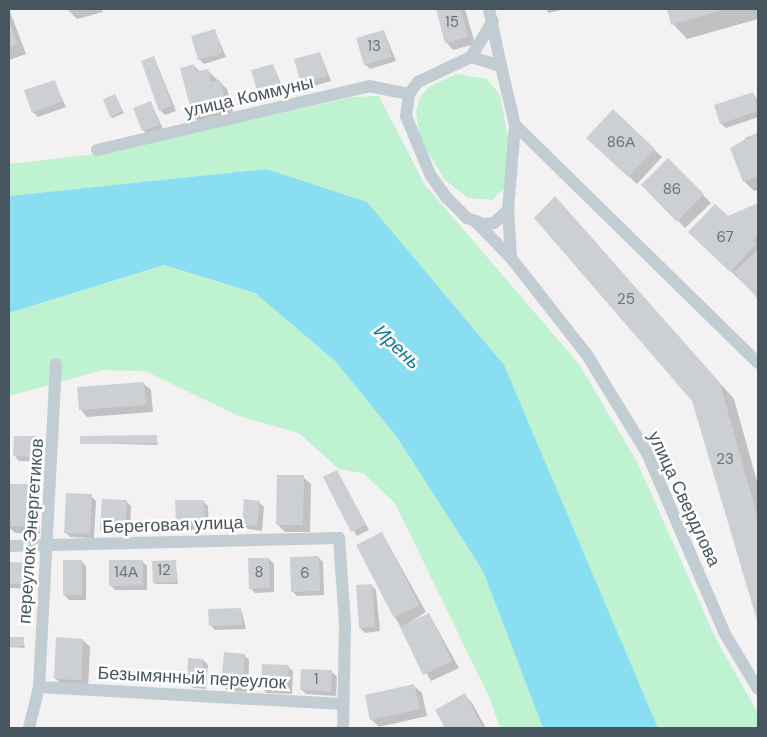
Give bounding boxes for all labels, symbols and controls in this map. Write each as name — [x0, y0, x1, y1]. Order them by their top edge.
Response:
house number: 15 — [445, 14, 459, 32]
house number: 13 — [367, 38, 381, 56]
street label: улица Коммуны — [182, 72, 316, 122]
house number: 86А — [607, 134, 635, 152]
house number: 86 — [663, 181, 681, 199]
house number: 67 — [716, 229, 734, 247]
house number: 25 — [617, 291, 635, 309]
water label: Ирень — [369, 320, 425, 374]
street label: улица Свердлова — [643, 428, 725, 570]
street label: переулок Энергетиков — [14, 437, 48, 625]
house number: 23 — [716, 451, 734, 469]
street label: Береговая улица — [102, 512, 244, 538]
house number: 12 — [157, 562, 171, 580]
house number: 14А — [114, 564, 138, 582]
house number: 8 — [254, 564, 264, 582]
house number: 6 — [300, 565, 310, 583]
street label: Безымянный переулок — [97, 662, 287, 694]
house number: 1 — [314, 671, 318, 689]

